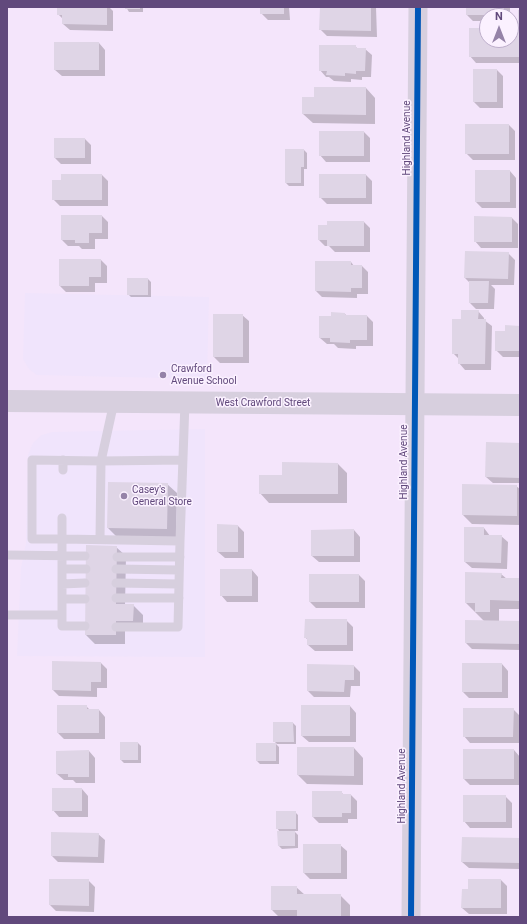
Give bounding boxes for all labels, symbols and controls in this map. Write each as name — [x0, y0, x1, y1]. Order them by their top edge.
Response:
north arrow — [479, 8, 519, 48]
text: N — [495, 10, 503, 23]
street label: Highland Avenue — [401, 101, 413, 175]
place label: Crawford Avenue School — [171, 363, 237, 386]
marker: Crawford Avenue School — [158, 370, 168, 380]
street label: West Crawford Street — [216, 397, 310, 409]
street label: Highland Avenue — [398, 425, 410, 499]
place label: Casey's General Store — [132, 484, 192, 508]
marker: Casey's General Store — [119, 491, 129, 501]
street label: Highland Avenue — [396, 749, 408, 823]

